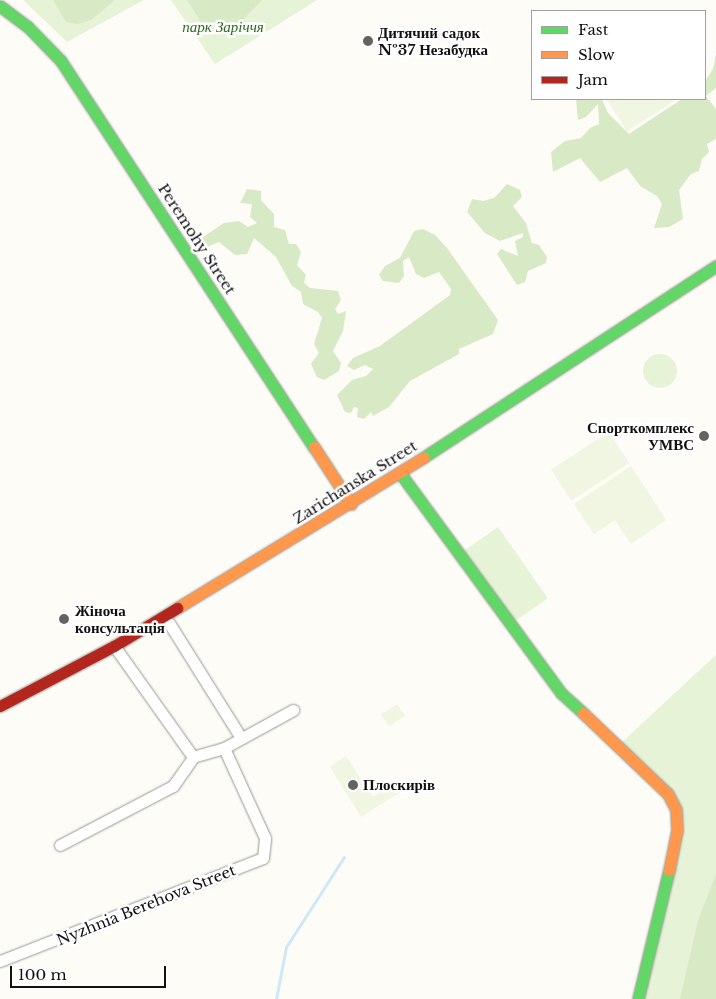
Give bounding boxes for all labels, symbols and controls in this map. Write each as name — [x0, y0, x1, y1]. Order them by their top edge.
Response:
legend — [531, 10, 706, 100]
park label: парк Заріччя — [182, 18, 264, 36]
text: Fast — [578, 20, 608, 39]
place label: Дитячий садок №37 Незабудка — [378, 23, 488, 58]
marker: Дитячий садок №37 Незабудка — [362, 35, 374, 47]
text: Slow — [578, 45, 615, 64]
text: Jam — [578, 70, 608, 89]
street label: Peremohy Street — [154, 180, 240, 298]
place label: Спорткомплекс УМВС — [587, 418, 694, 453]
marker: Спорткомплекс УМВС — [698, 430, 710, 442]
street label: Zarichanska Street — [290, 436, 420, 528]
place label: Жіноча консультація — [75, 601, 165, 636]
marker: Жіноча консультація — [57, 612, 71, 626]
place label: Плоскирів — [363, 776, 435, 794]
marker: Плоскирів — [347, 779, 359, 791]
street label: Nyzhnia Berehova Street — [54, 861, 238, 949]
scale bar — [12, 956, 169, 988]
text: 100 m — [18, 965, 67, 984]

